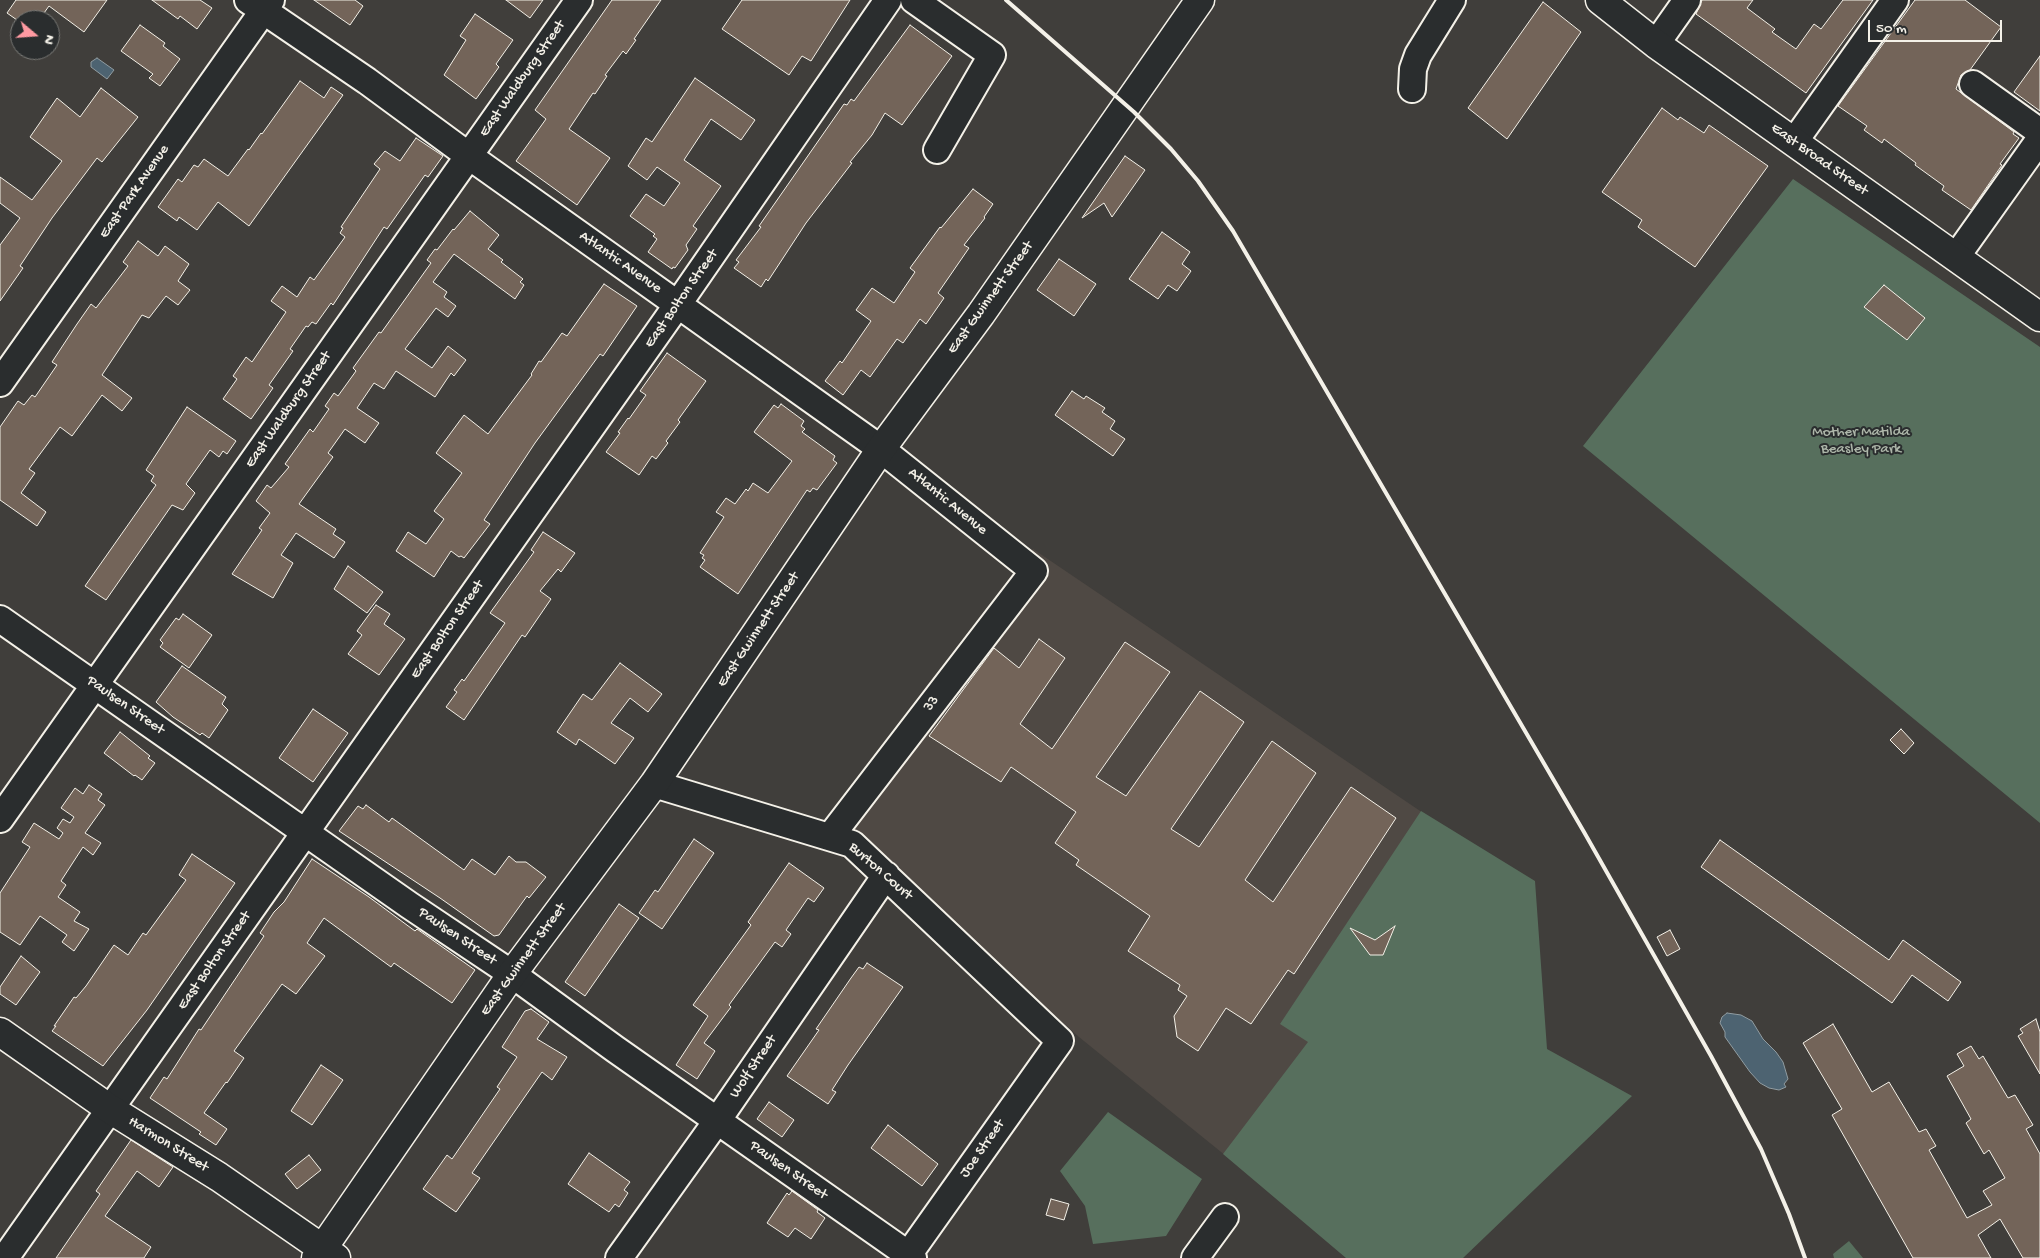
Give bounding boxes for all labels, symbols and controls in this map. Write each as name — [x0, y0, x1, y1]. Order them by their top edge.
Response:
north arrow — [10, 10, 60, 60]
scale bar — [1870, 10, 2004, 42]
street label: East Waldburg Street — [476, 17, 570, 141]
text: 50 m — [1876, 20, 1907, 38]
text: N — [39, 33, 58, 46]
street label: East Broad Street — [1767, 120, 1871, 200]
street label: East Park Avenue — [96, 142, 174, 242]
street label: Atlantic Avenue — [575, 228, 665, 298]
street label: East Gwinnett Street — [944, 238, 1038, 358]
street label: East Bolton Street — [641, 246, 723, 352]
street label: East Waldburg Street — [242, 348, 336, 472]
park label: Mother Matilda Beasley Park — [1812, 424, 1910, 459]
street label: Atlantic Avenue — [904, 465, 990, 539]
street label: East Gwinnett Street — [714, 569, 804, 691]
street label: East Bolton Street — [407, 577, 489, 683]
street label: Paulsen Street — [83, 673, 167, 739]
street label: 33 — [920, 692, 944, 716]
street label: Burton Court — [844, 839, 916, 905]
street label: East Gwinnett Street — [477, 900, 571, 1020]
street label: Paulsen Street — [414, 904, 500, 970]
street label: East Bolton Street — [174, 908, 256, 1014]
street label: Wolf Street — [726, 1032, 782, 1102]
street label: Harmon Street — [125, 1113, 211, 1177]
street label: Joe Street — [956, 1116, 1010, 1182]
street label: Paulsen Street — [746, 1138, 830, 1204]

